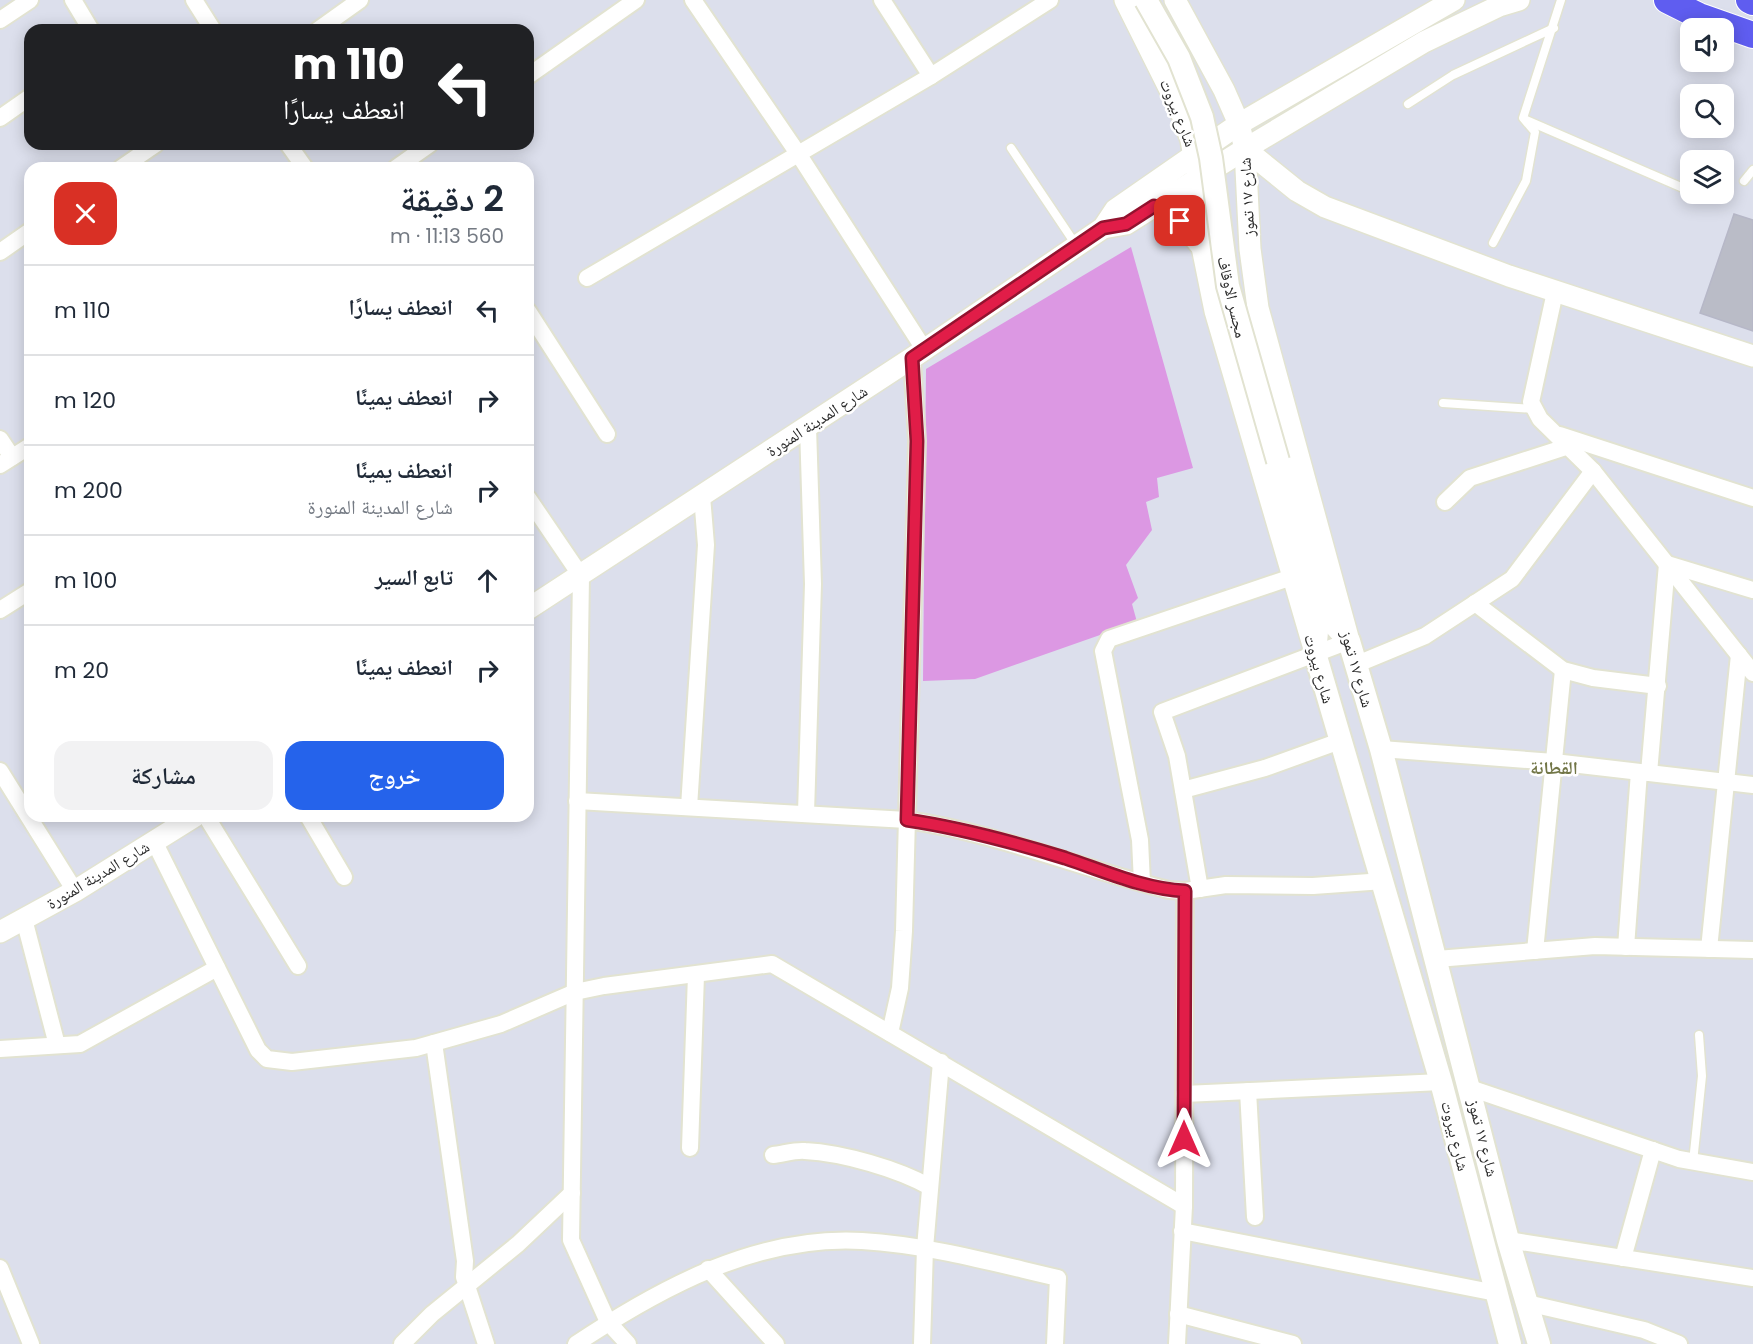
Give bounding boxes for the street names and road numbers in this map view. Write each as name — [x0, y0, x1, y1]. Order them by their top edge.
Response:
street label: شارع بيروت — [1154, 76, 1202, 150]
street label: شارع ١٧ تموز — [1233, 157, 1261, 238]
street label: مجسر الاوقاف — [1211, 254, 1253, 340]
street label: شارع المدينة المنورة — [762, 380, 872, 462]
street label: شارع ١٧ تموز — [1335, 627, 1379, 710]
street label: شارع بيروت — [1298, 632, 1340, 706]
street label: شارع المدينة المنورة — [42, 835, 154, 915]
street label: شارع ١٧ تموز — [1462, 1096, 1504, 1179]
street label: شارع بيروت — [1435, 1099, 1475, 1173]

